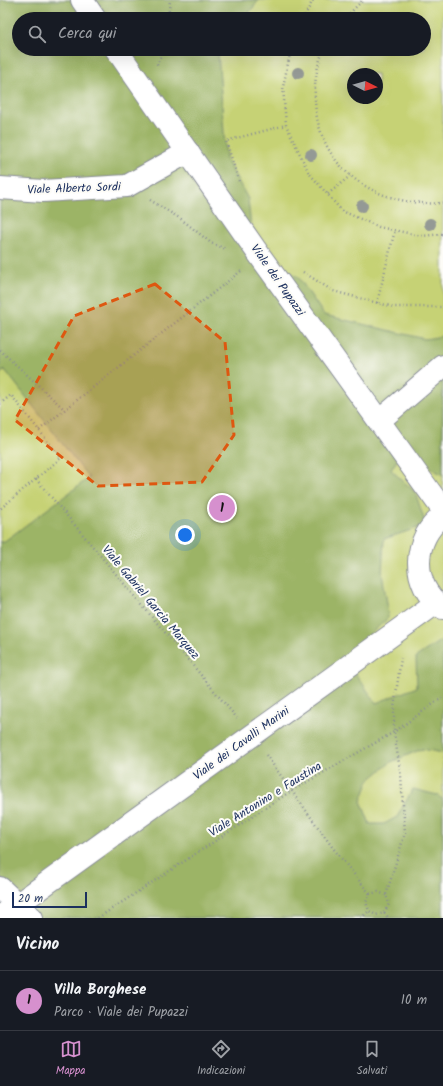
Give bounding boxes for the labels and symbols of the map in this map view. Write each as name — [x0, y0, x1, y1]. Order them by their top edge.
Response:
north arrow — [347, 68, 383, 104]
street label: Viale Alberto Sordi — [27, 177, 122, 200]
street label: Viale dei Pupazzi — [246, 240, 310, 321]
pin: 1 — [209, 493, 235, 523]
your location — [175, 525, 195, 545]
street label: Viale Gabriel Garcia Marquez — [97, 541, 204, 664]
street label: Viale dei Cavalli Marini — [189, 701, 294, 785]
street label: Viale Antonino e Faustina — [205, 757, 326, 842]
scale bar — [12, 890, 87, 909]

